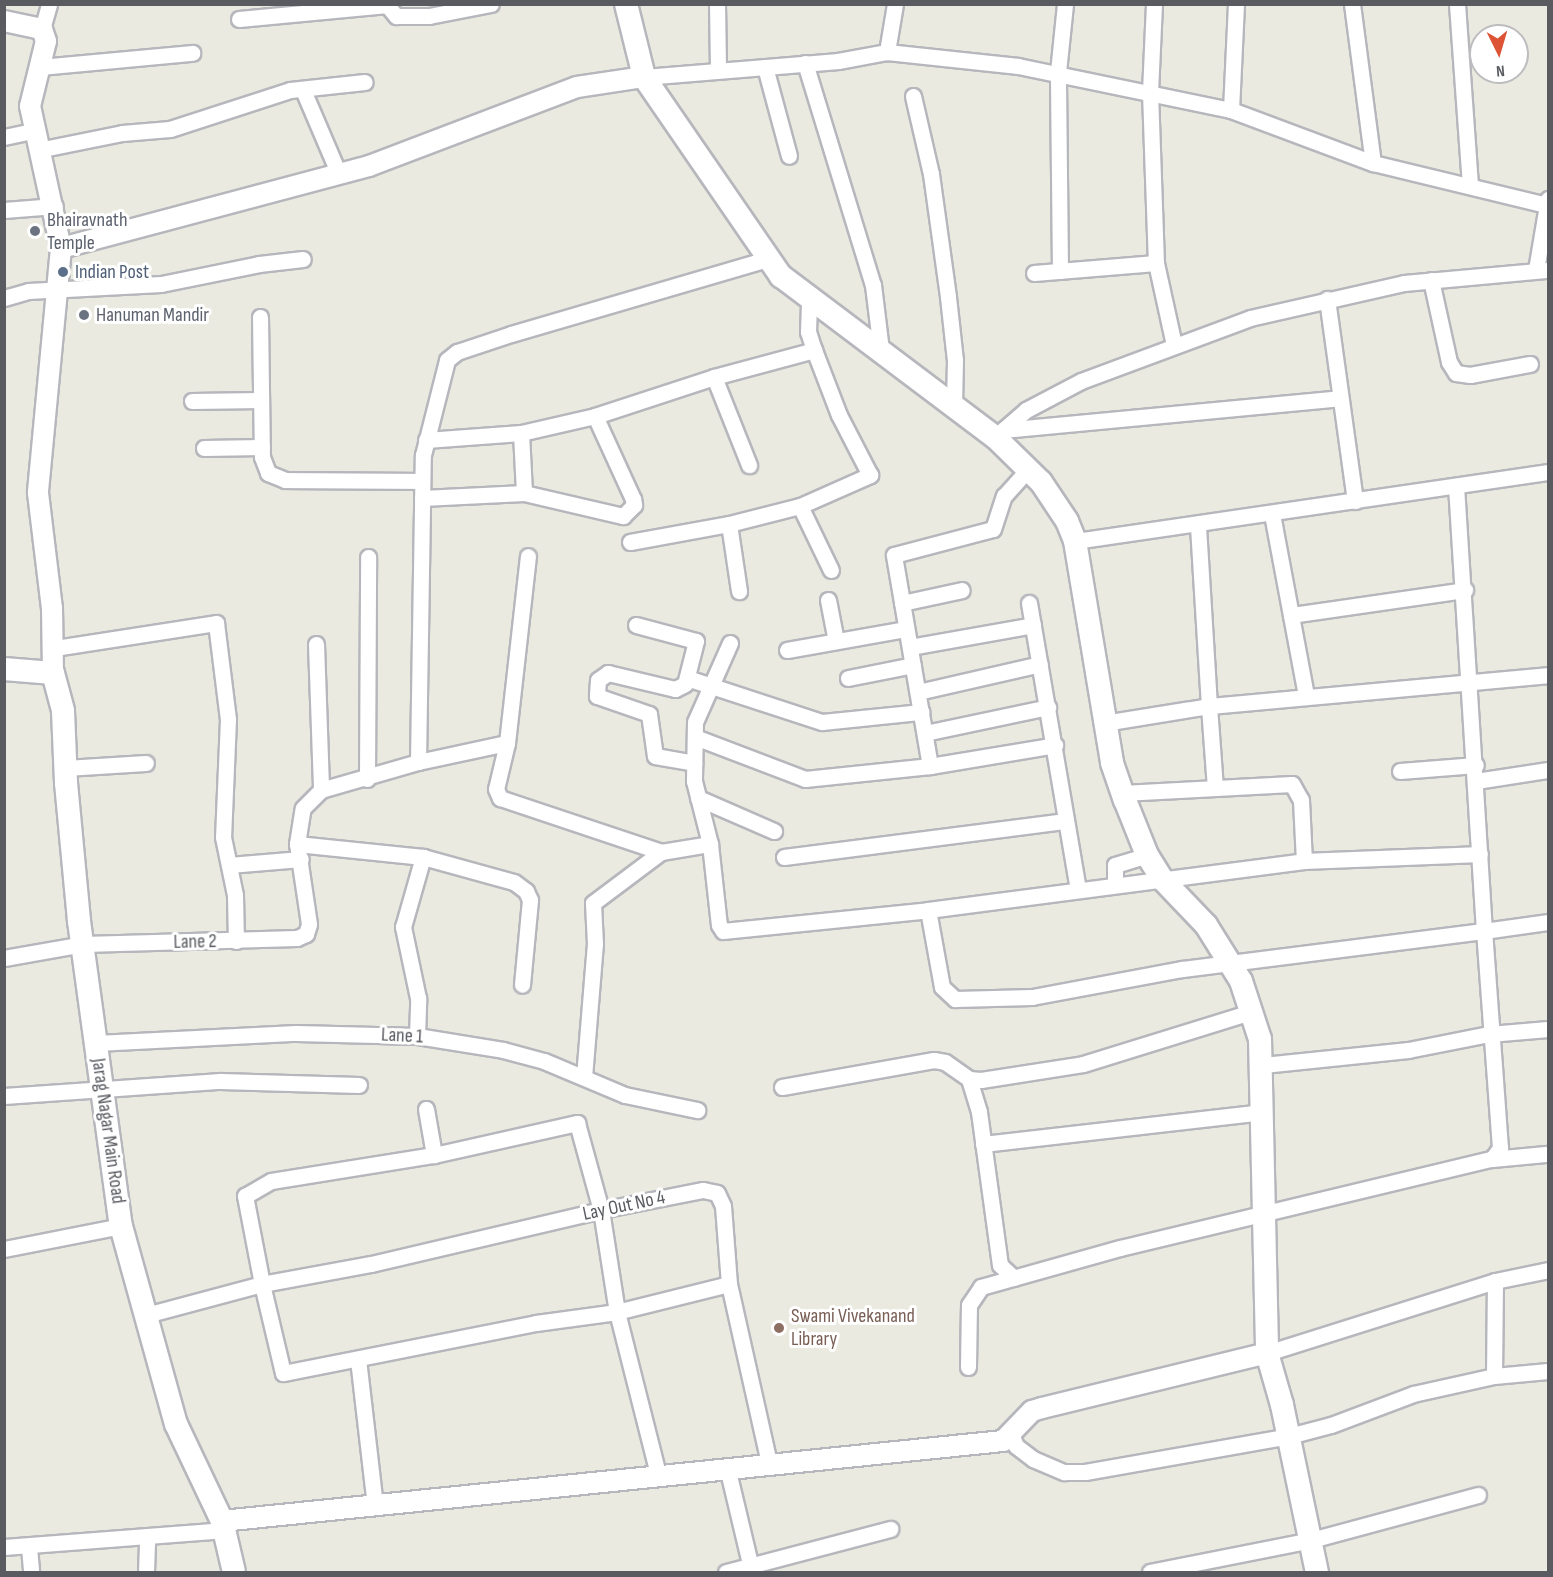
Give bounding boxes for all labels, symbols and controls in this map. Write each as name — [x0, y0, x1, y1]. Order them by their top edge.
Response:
north arrow — [1469, 24, 1529, 84]
text: N — [1495, 61, 1506, 80]
place label: Bhairavnath Temple — [47, 208, 128, 255]
marker: Bhairavnath Temple — [28, 224, 42, 238]
place label: Indian Post — [75, 260, 149, 284]
marker: Indian Post — [56, 265, 70, 279]
place label: Hanuman Mandir — [96, 303, 209, 327]
marker: Hanuman Mandir — [77, 308, 91, 322]
street label: Lane 2 — [173, 930, 217, 954]
street label: Lane 1 — [380, 1023, 424, 1049]
street label: Jarag Nagar Main Road — [86, 1057, 130, 1205]
street label: Lay Out No 4 — [581, 1186, 667, 1226]
place label: Swami Vivekanand Library — [791, 1304, 915, 1351]
marker: Swami Vivekanand Library — [772, 1321, 786, 1335]

